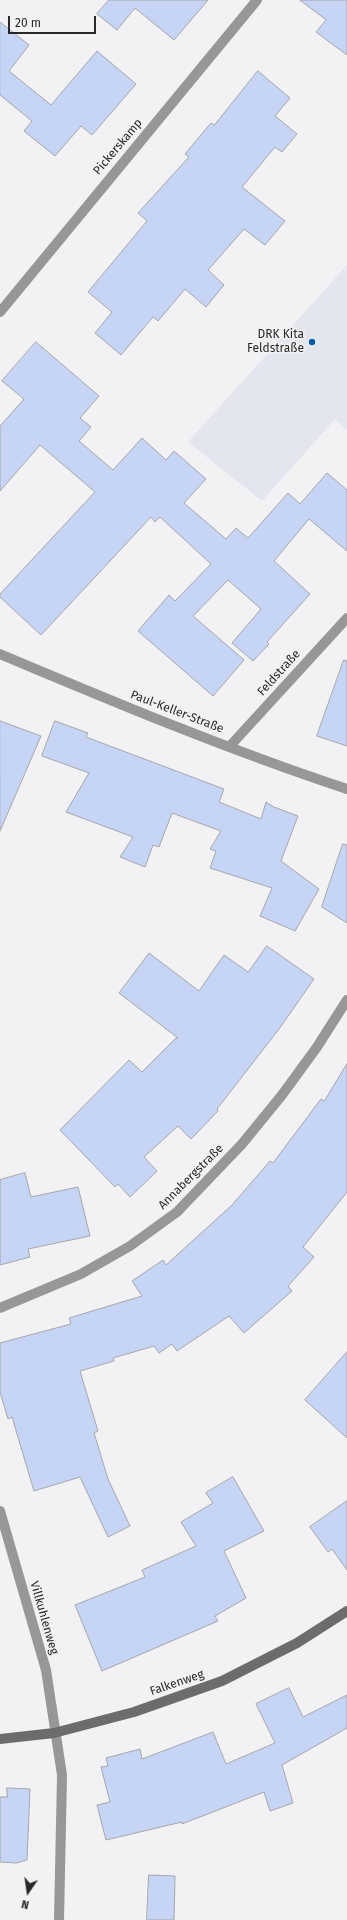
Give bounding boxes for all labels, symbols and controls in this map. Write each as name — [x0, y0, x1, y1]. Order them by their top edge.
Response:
scale bar — [10, 8, 98, 34]
text: 20 m — [15, 16, 41, 30]
street label: Pickerskamp — [90, 116, 146, 178]
place label: DRK Kita Feldstraße — [247, 328, 304, 356]
marker: DRK Kita Feldstraße — [307, 337, 317, 347]
street label: Feldstraße — [255, 647, 303, 699]
street label: Paul-Keller-Straße — [128, 688, 226, 736]
street label: Annabergstraße — [155, 1141, 227, 1213]
street label: Villkuhlenweg — [27, 1580, 61, 1656]
street label: Falkenweg — [148, 1667, 206, 1699]
north arrow — [8, 1872, 48, 1912]
text: N — [20, 1897, 30, 1911]

